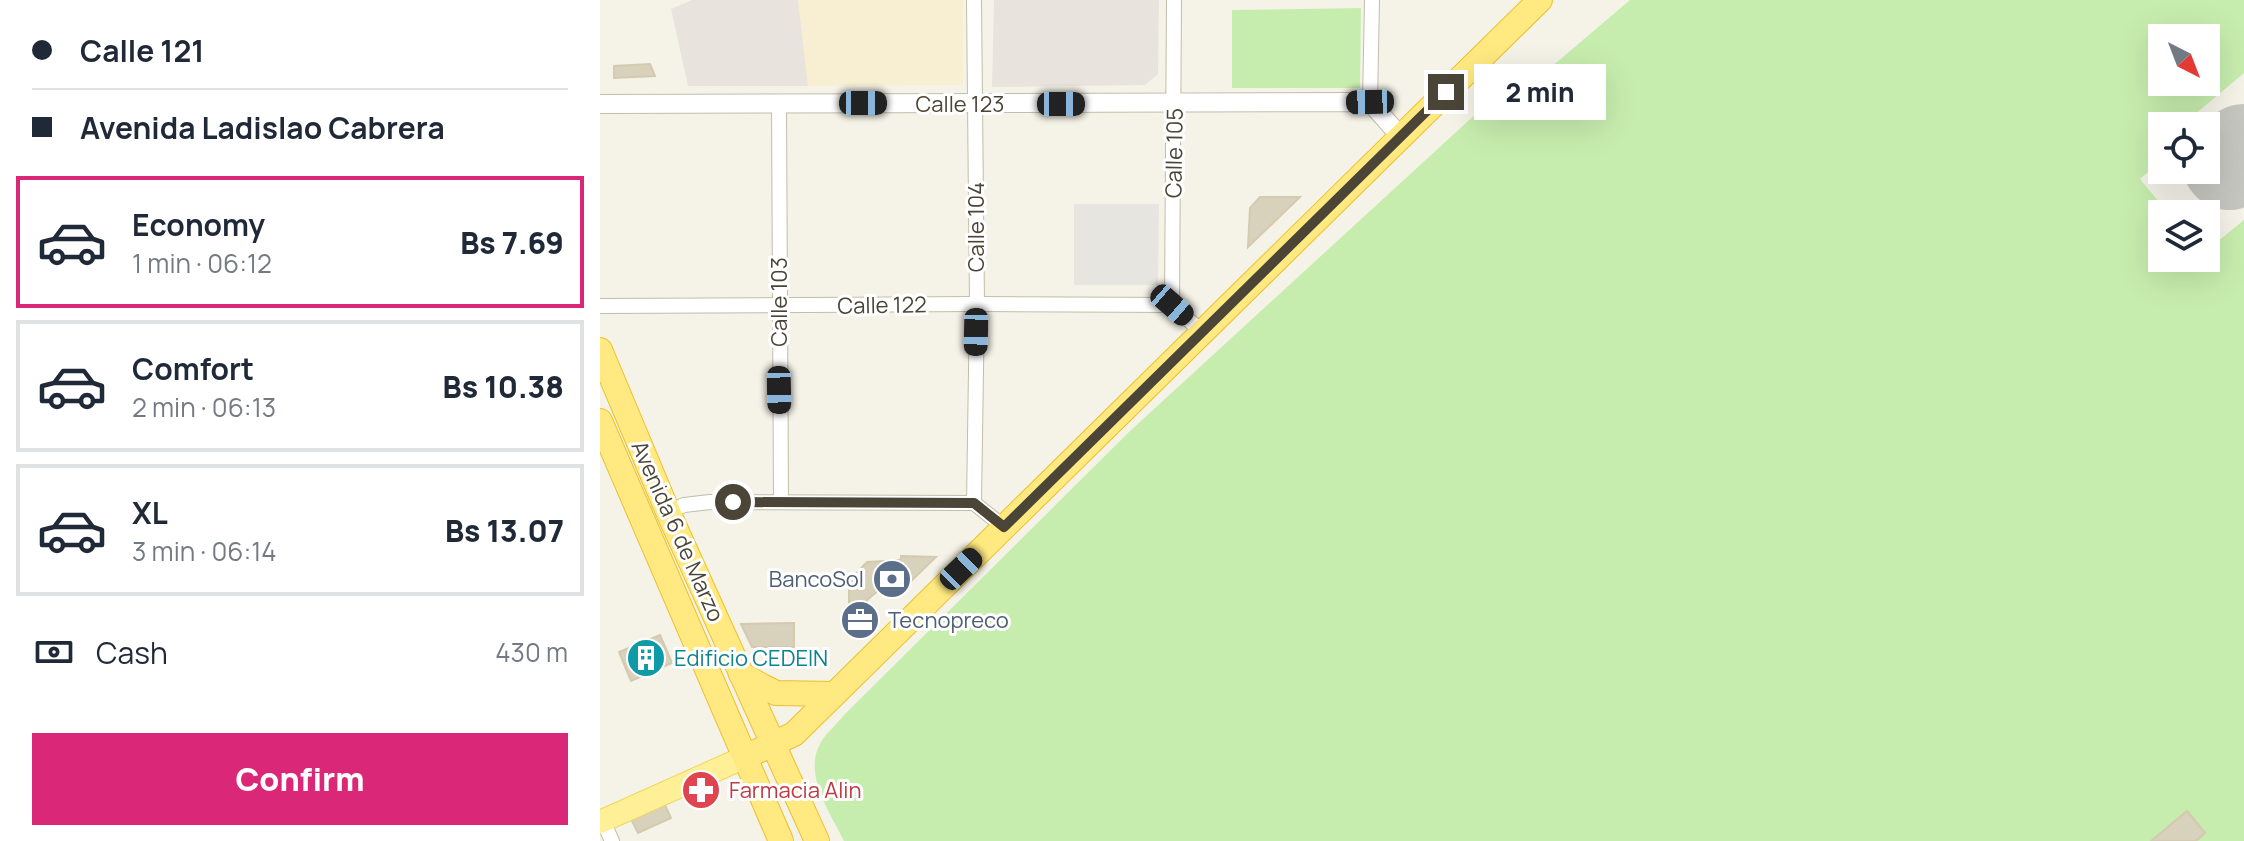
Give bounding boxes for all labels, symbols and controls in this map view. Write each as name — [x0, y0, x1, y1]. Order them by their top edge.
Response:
north arrow — [2148, 24, 2220, 96]
map controls — [2148, 24, 2220, 272]
text: Calle 121 — [80, 30, 204, 71]
callout: 2 min — [1474, 64, 1606, 120]
route end — [1428, 74, 1464, 110]
text: 2 min — [1506, 74, 1574, 110]
street label: Calle 123 — [916, 89, 1004, 119]
car — [1346, 90, 1394, 114]
car — [839, 91, 887, 115]
car — [1037, 92, 1085, 116]
text: Avenida Ladislao Cabrera — [80, 107, 445, 148]
street label: Calle 105 — [1158, 108, 1190, 198]
button: locate — [2148, 112, 2220, 184]
street label: Calle 104 — [961, 182, 991, 272]
button: layers — [2148, 200, 2220, 272]
text: Economy — [132, 204, 265, 245]
icon: car — [36, 206, 108, 278]
text: Bs 7.69 — [460, 222, 564, 263]
text: 1 min · 06:12 — [132, 245, 272, 281]
street label: Calle 103 — [764, 257, 794, 347]
car — [1146, 280, 1198, 330]
street label: Calle 122 — [837, 289, 927, 321]
car — [964, 308, 988, 356]
text: Comfort — [132, 348, 254, 389]
icon: car — [36, 350, 108, 422]
text: Bs 10.38 — [443, 366, 564, 407]
car — [767, 366, 791, 414]
text: 2 min · 06:13 — [132, 389, 276, 425]
street label: Avenida 6 de Marzo — [625, 436, 731, 626]
route start — [715, 484, 751, 520]
text: XL — [132, 492, 168, 533]
icon: car — [36, 494, 108, 566]
text: Bs 13.07 — [445, 510, 564, 551]
text: 3 min · 06:14 — [132, 533, 277, 569]
car — [935, 544, 987, 594]
bank icon: BancoSol — [871, 558, 913, 600]
place label: BancoSol — [769, 564, 864, 594]
office icon: Tecnopreco — [839, 599, 881, 641]
place label: Tecnopreco — [888, 605, 1009, 635]
icon: cash — [32, 630, 76, 674]
text: Cash — [96, 632, 168, 673]
text: 430 m — [495, 634, 568, 670]
building icon: Edificio CEDEIN — [625, 637, 667, 679]
place label: Edificio CEDEIN — [674, 643, 828, 673]
button: Confirm — [32, 733, 568, 825]
pharmacy icon: Farmacia Alin — [680, 769, 722, 811]
place label: Farmacia Alin — [729, 775, 862, 805]

